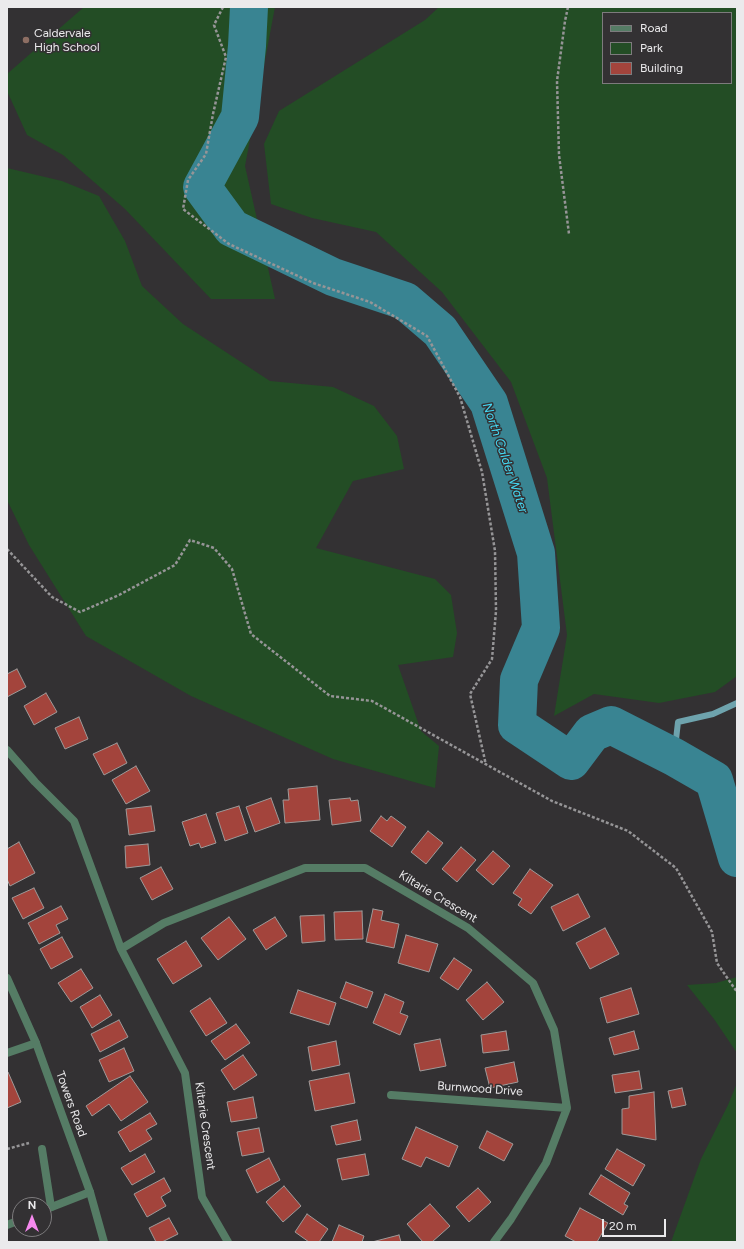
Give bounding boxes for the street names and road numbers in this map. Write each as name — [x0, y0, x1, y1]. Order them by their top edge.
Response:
street label: Kiltarie Crescent — [396, 868, 480, 926]
street label: Towers Road — [52, 1069, 90, 1139]
street label: Burnwood Drive — [437, 1079, 523, 1099]
street label: Kiltarie Crescent — [192, 1081, 218, 1171]

